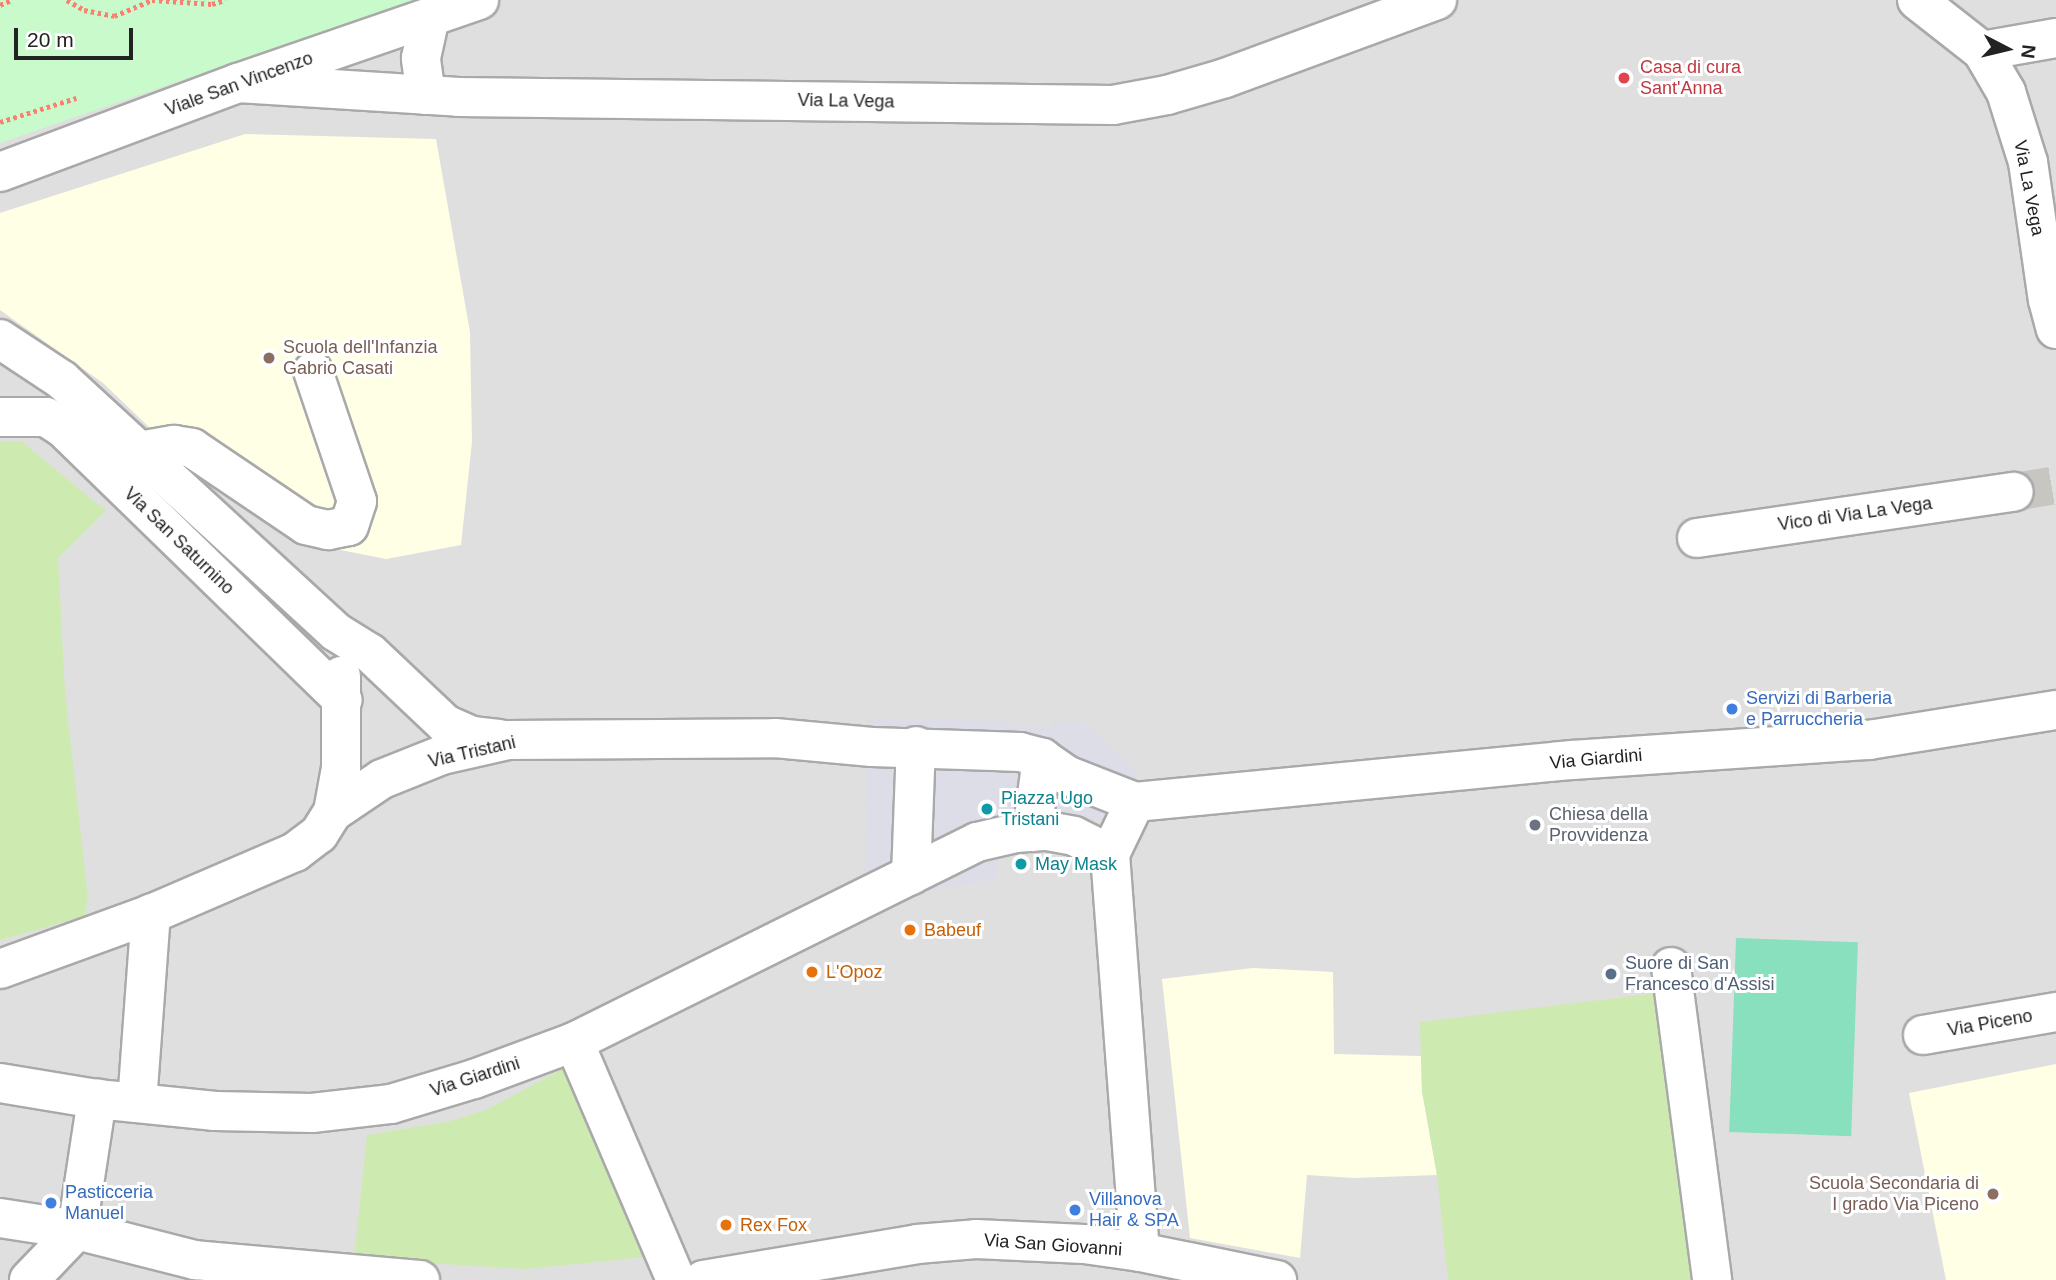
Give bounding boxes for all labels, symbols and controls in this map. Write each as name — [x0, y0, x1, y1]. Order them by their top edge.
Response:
scale bar — [18, 14, 136, 58]
north arrow — [1972, 14, 2042, 84]
text: 20 m — [27, 28, 74, 51]
text: N — [2017, 44, 2040, 60]
street label: Viale San Vincenzo — [162, 47, 316, 121]
place label: Casa di cura Sant'Anna — [1640, 57, 1741, 100]
marker: Casa di cura Sant'Anna — [1614, 68, 1634, 88]
street label: Via La Vega — [797, 89, 895, 113]
street label: Via La Vega — [2009, 138, 2049, 238]
place label: Scuola dell'Infanzia Gabrio Casati — [283, 337, 438, 380]
marker: Scuola dell'Infanzia Gabrio Casati — [261, 350, 277, 366]
street label: Via San Saturnino — [119, 483, 239, 599]
street label: Vico di Via La Vega — [1777, 492, 1933, 536]
place label: Servizi di Barberia e Parruccheria — [1746, 688, 1892, 730]
marker: Servizi di Barberia e Parruccheria — [1724, 701, 1740, 717]
street label: Via Tristani — [426, 731, 518, 773]
street label: Via Giardini — [1549, 744, 1643, 774]
place label: Piazza Ugo Tristani — [1001, 788, 1093, 830]
marker: Piazza Ugo Tristani — [979, 801, 995, 817]
place label: Chiesa della Provvidenza — [1549, 804, 1648, 846]
marker: Chiesa della Provvidenza — [1527, 817, 1543, 833]
place label: May Mask — [1035, 853, 1117, 875]
marker: May Mask — [1013, 856, 1029, 872]
place label: Babeuf — [924, 919, 981, 941]
marker: Babeuf — [902, 922, 918, 938]
place label: Suore di San Francesco d'Assisi — [1625, 953, 1774, 996]
place label: L'Opoz — [826, 961, 882, 983]
marker: L'Opoz — [804, 964, 820, 980]
marker: Suore di San Francesco d'Assisi — [1603, 966, 1619, 982]
street label: Via Piceno — [1946, 1005, 2034, 1041]
street label: Via Giardini — [428, 1052, 522, 1102]
place label: Scuola Secondaria di I grado Via Piceno — [1809, 1173, 1979, 1216]
place label: Pasticceria Manuel — [65, 1182, 153, 1224]
marker: Scuola Secondaria di I grado Via Piceno — [1985, 1186, 2001, 1202]
place label: Villanova Hair & SPA — [1089, 1189, 1179, 1232]
marker: Pasticceria Manuel — [43, 1195, 59, 1211]
marker: Villanova Hair & SPA — [1067, 1202, 1083, 1218]
place label: Rex Fox — [740, 1214, 807, 1236]
marker: Rex Fox — [718, 1217, 734, 1233]
street label: Via San Giovanni — [983, 1229, 1123, 1261]

